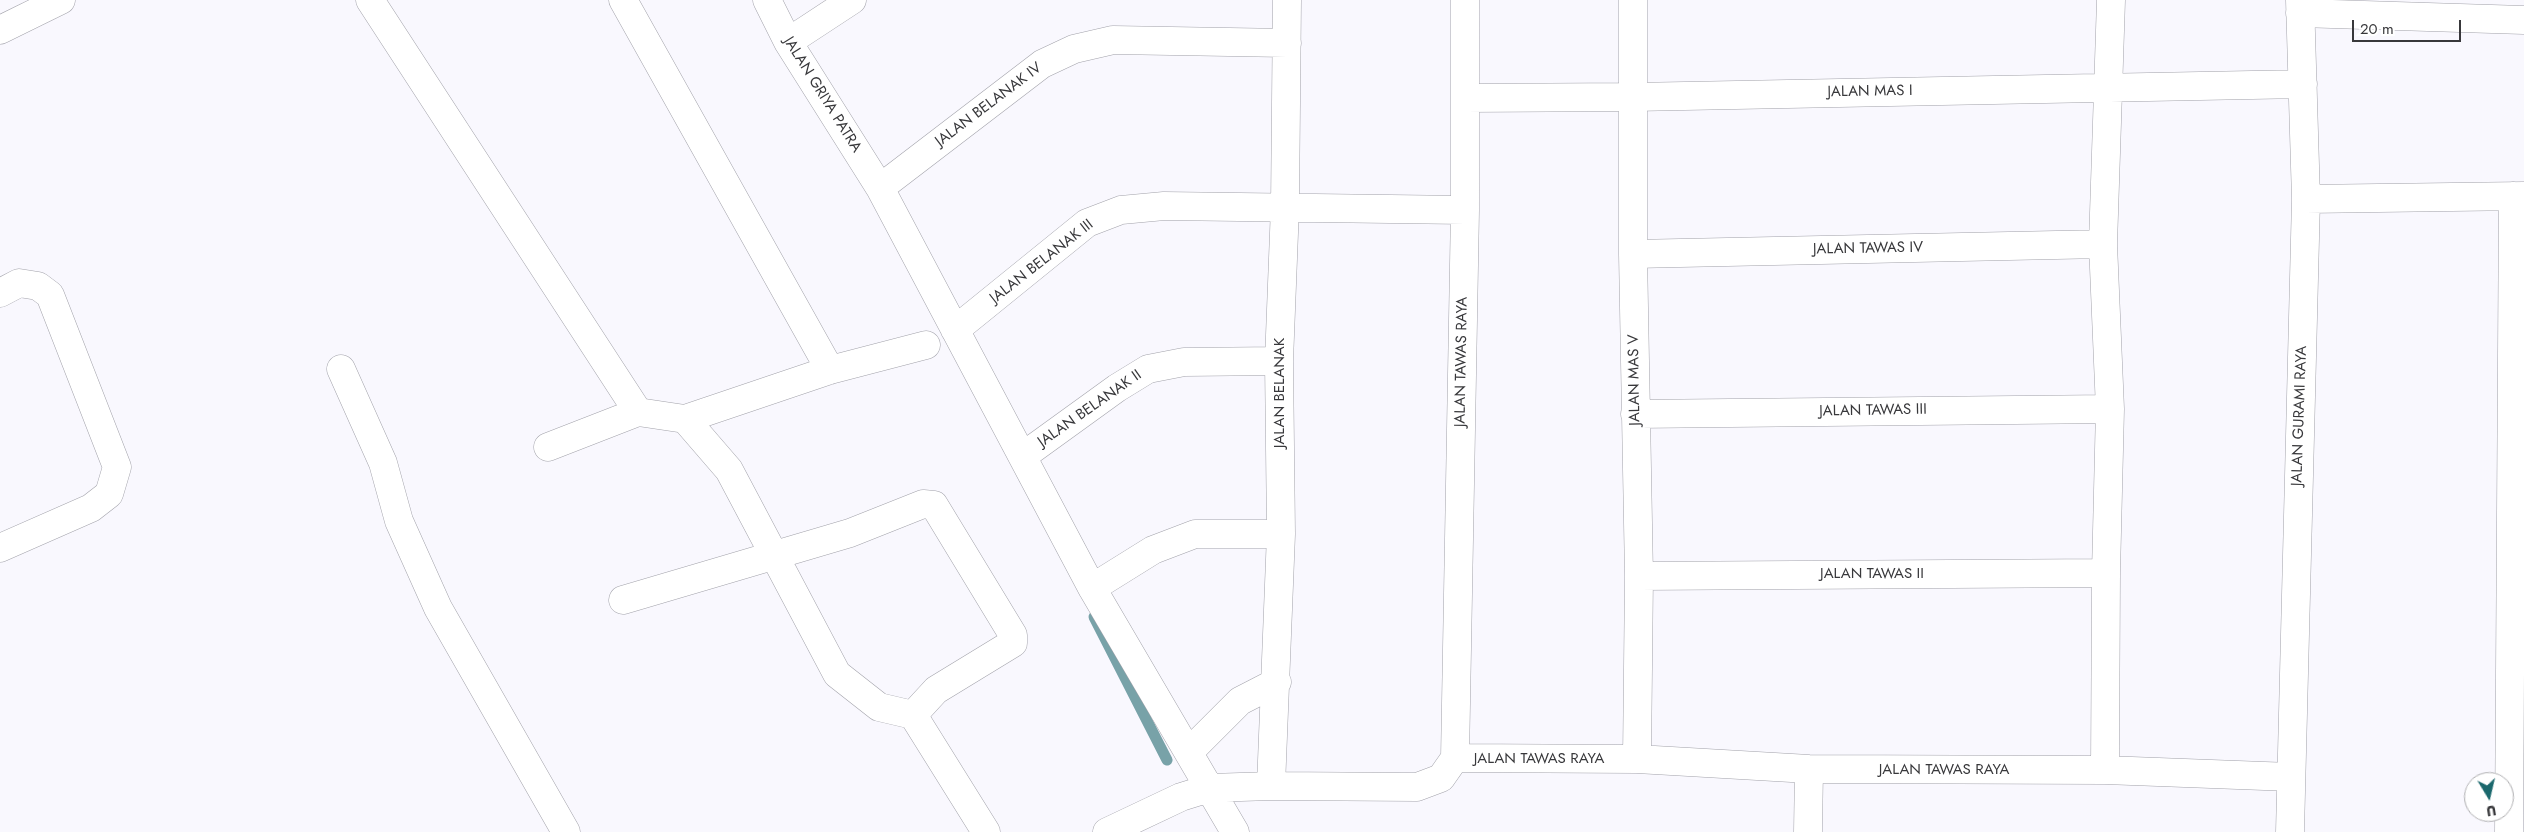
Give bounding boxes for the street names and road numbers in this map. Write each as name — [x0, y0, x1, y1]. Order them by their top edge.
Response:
street label: JALAN GRIYA PATRA — [779, 34, 865, 156]
street label: JALAN BELANAK IV — [932, 59, 1046, 151]
street label: JALAN MAS I — [1827, 82, 1913, 102]
street label: JALAN BELANAK III — [987, 216, 1097, 308]
street label: JALAN TAWAS IV — [1813, 239, 1923, 259]
street label: JALAN TAWAS RAYA — [1452, 297, 1472, 427]
street label: JALAN MAS V — [1625, 334, 1645, 426]
street label: JALAN BELANAK — [1271, 338, 1289, 448]
street label: JALAN GURAMI RAYA — [2289, 346, 2311, 486]
street label: JALAN BELANAK II — [1035, 367, 1145, 451]
street label: JALAN TAWAS III — [1819, 401, 1927, 421]
street label: JALAN TAWAS II — [1820, 565, 1924, 583]
street label: JALAN TAWAS RAYA — [1474, 750, 1604, 768]
street label: JALAN TAWAS RAYA — [1879, 761, 2009, 779]

